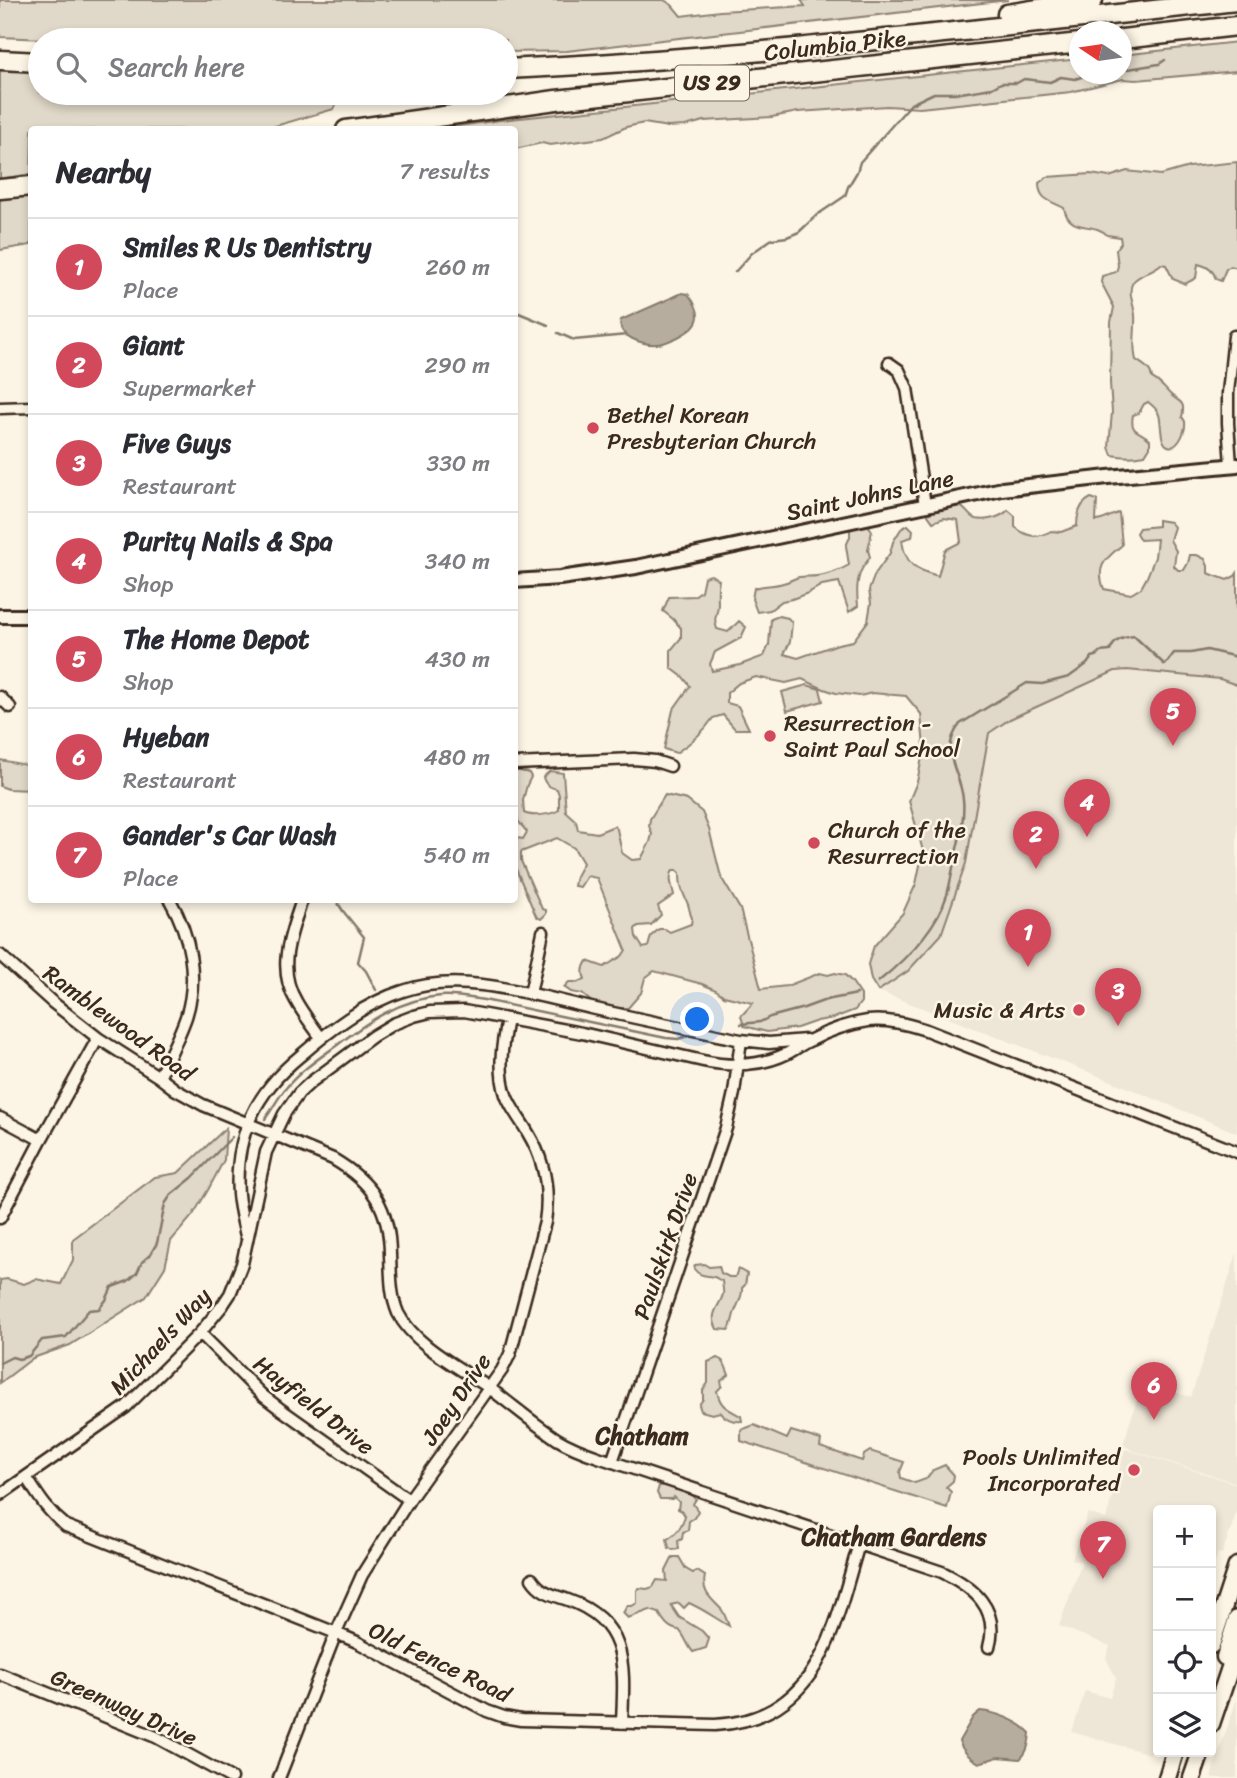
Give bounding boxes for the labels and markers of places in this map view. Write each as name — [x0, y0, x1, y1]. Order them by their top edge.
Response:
place label: Bethel Korean Presbyterian Church — [607, 395, 816, 462]
marker: Bethel Korean Presbyterian Church — [585, 420, 601, 436]
pin: 5 — [1150, 688, 1196, 746]
place label: Resurrection - Saint Paul School — [784, 703, 961, 770]
marker: Resurrection - Saint Paul School — [762, 728, 778, 744]
pin: 4 — [1064, 779, 1110, 837]
place label: Church of the Resurrection — [828, 810, 966, 877]
pin: 2 — [1013, 811, 1059, 869]
marker: Church of the Resurrection — [806, 835, 822, 851]
pin: 1 — [1005, 909, 1051, 967]
pin: 3 — [1095, 968, 1141, 1026]
place label: Music & Arts — [934, 990, 1065, 1031]
marker: Music & Arts — [1071, 1002, 1087, 1018]
pin: 6 — [1131, 1362, 1177, 1420]
place label: Pools Unlimited Incorporated — [962, 1437, 1122, 1504]
marker: Pools Unlimited Incorporated — [1126, 1462, 1142, 1478]
pin: 7 — [1080, 1521, 1126, 1579]

